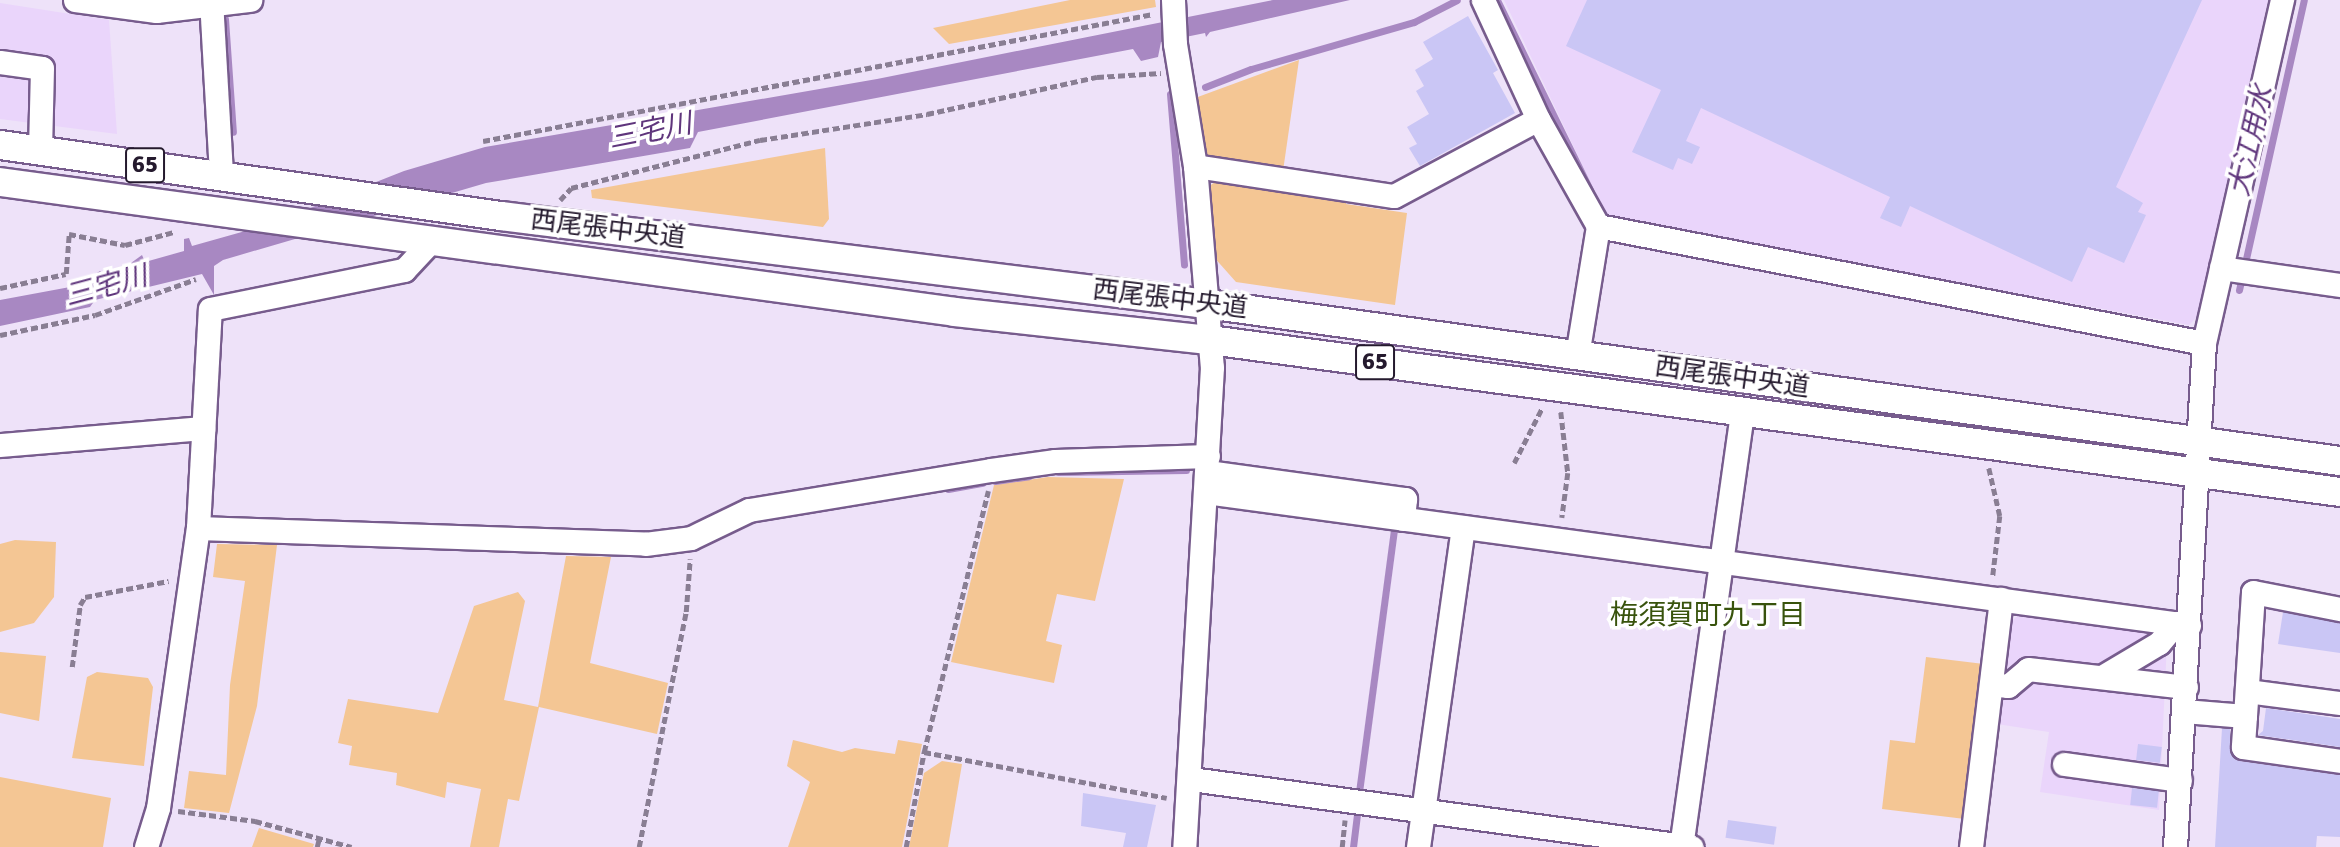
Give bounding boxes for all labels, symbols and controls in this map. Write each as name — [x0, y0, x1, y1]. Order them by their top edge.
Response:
water label: 大江用水 — [2222, 83, 2280, 199]
water label: 三宅川 — [606, 106, 694, 156]
road number: 65 — [124, 145, 166, 186]
street label: 西尾張中央道 — [529, 205, 687, 255]
water label: 三宅川 — [61, 259, 151, 313]
street label: 西尾張中央道 — [1091, 275, 1249, 325]
road number: 65 — [1354, 342, 1396, 382]
street label: 西尾張中央道 — [1653, 352, 1811, 404]
district label: 梅須賀町九丁目 — [1610, 598, 1806, 632]

